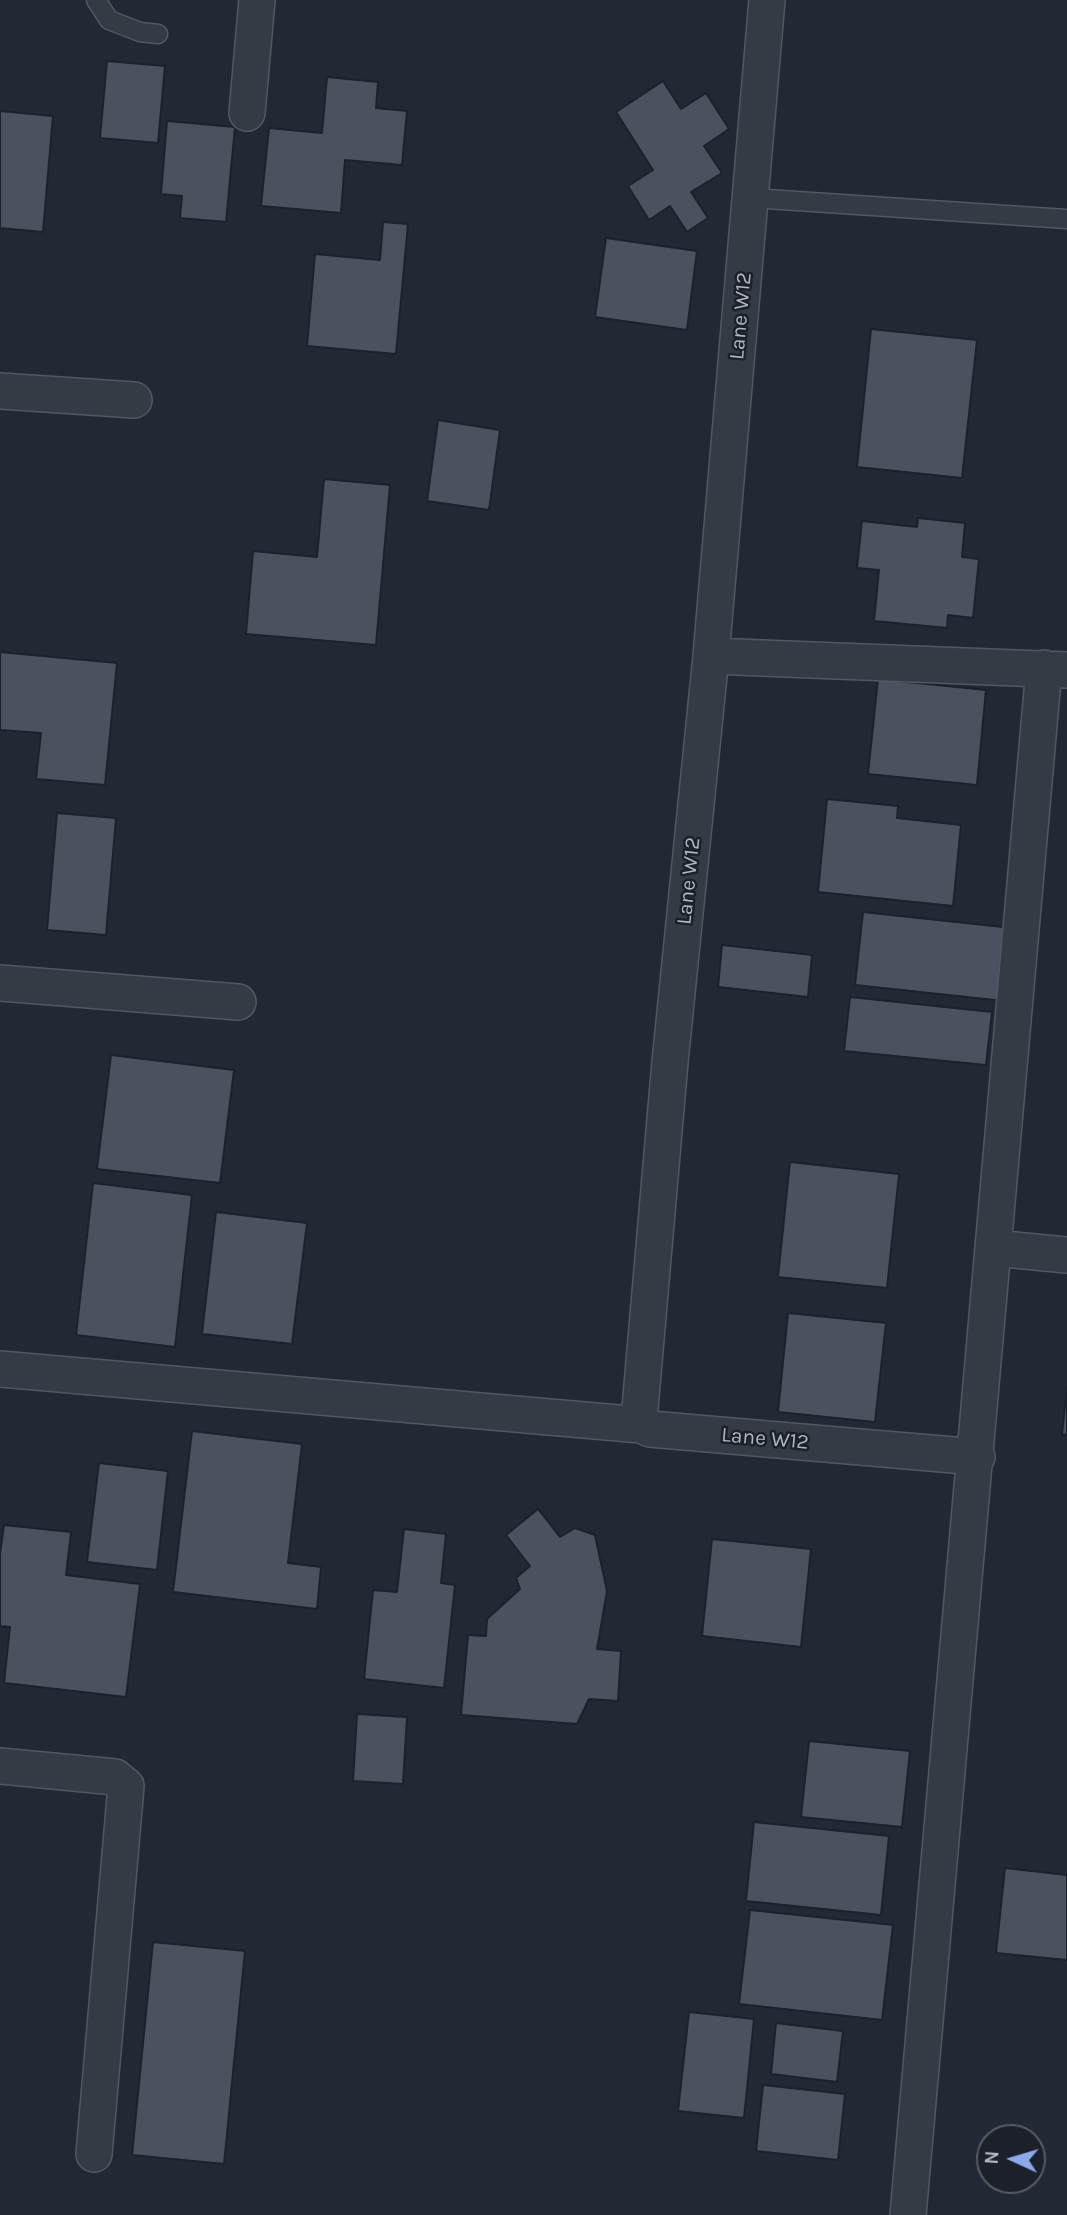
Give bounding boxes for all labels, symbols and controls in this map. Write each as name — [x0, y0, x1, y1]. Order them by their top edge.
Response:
street label: Lane W12 — [725, 271, 757, 361]
street label: Lane W12 — [672, 836, 706, 926]
street label: Lane W12 — [720, 1423, 810, 1455]
north arrow — [976, 2124, 1046, 2194]
text: N — [981, 2150, 1003, 2165]

